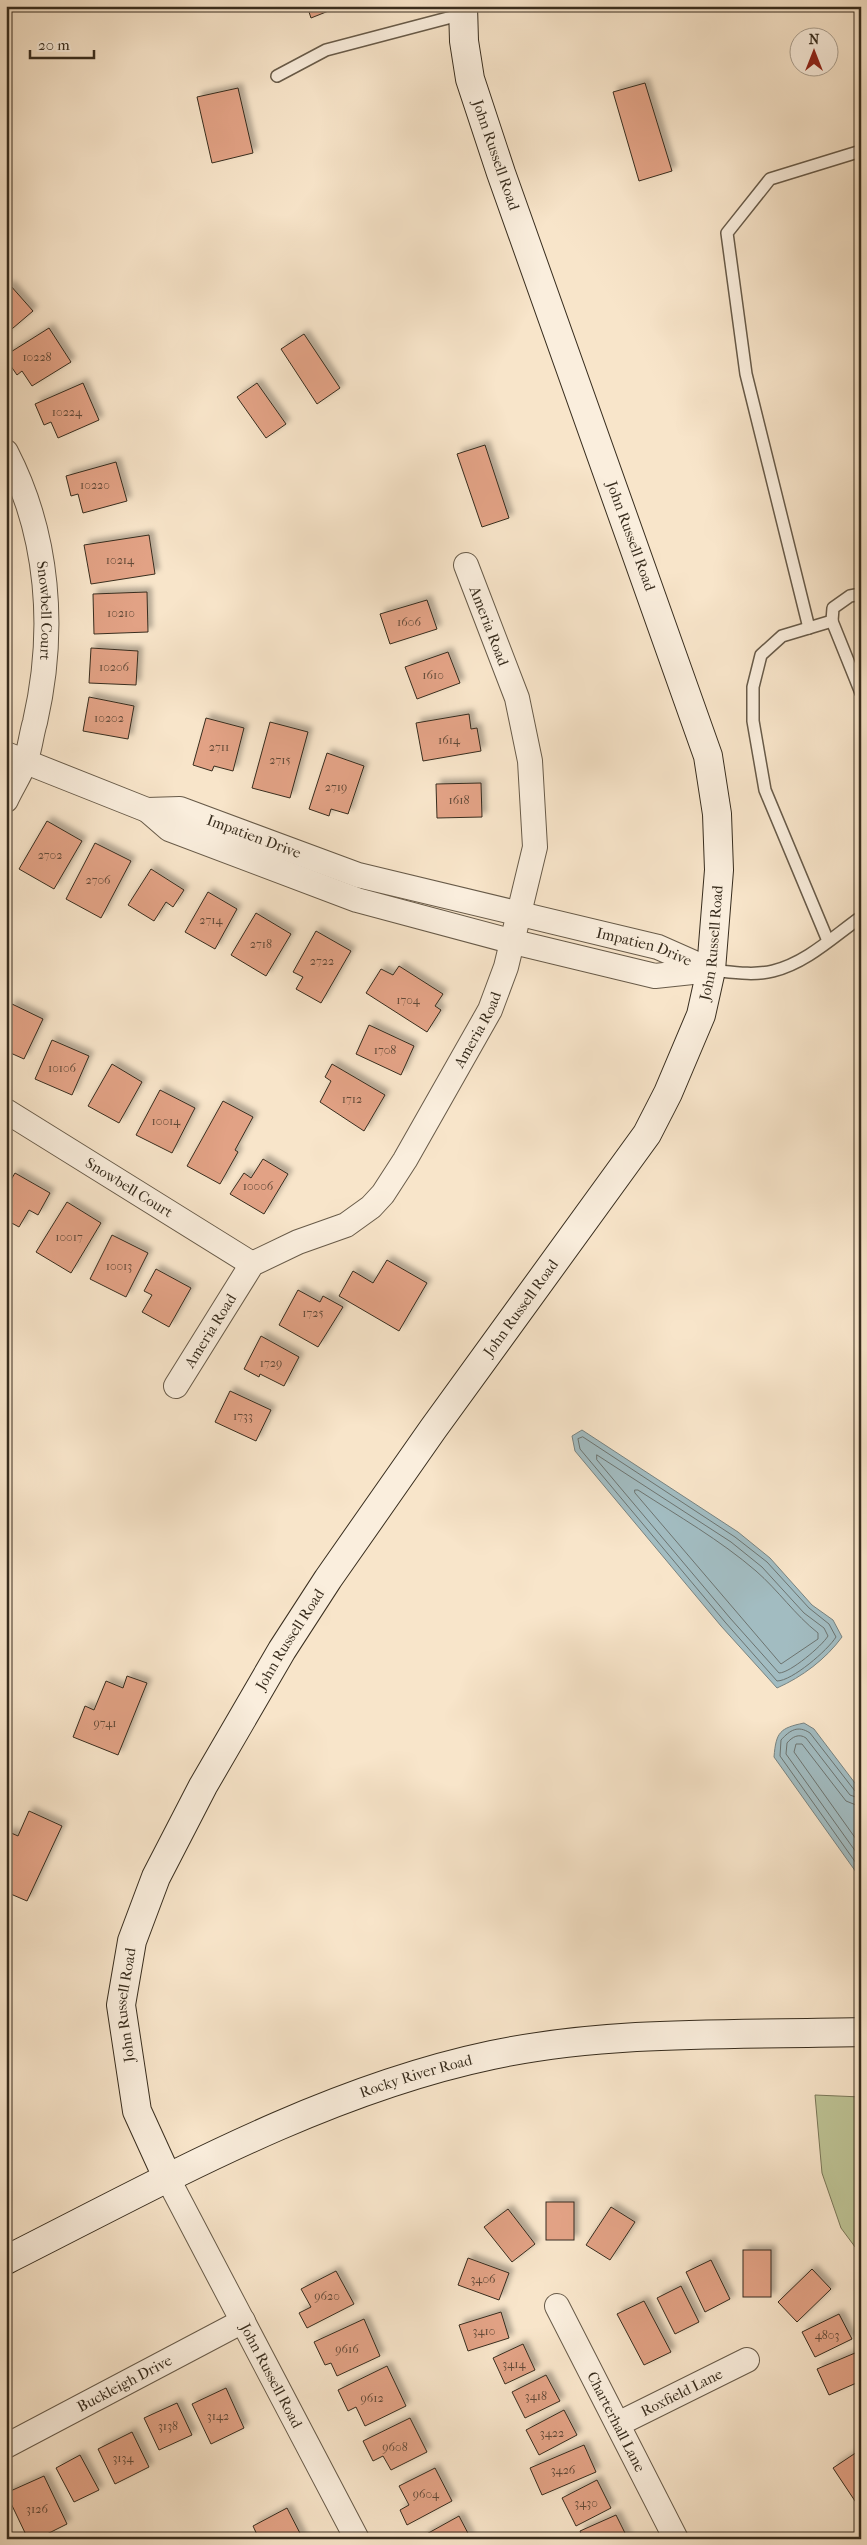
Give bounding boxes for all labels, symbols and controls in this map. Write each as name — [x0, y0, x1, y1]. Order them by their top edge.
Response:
scale bar — [30, 28, 94, 60]
north arrow — [790, 28, 840, 78]
text: N — [809, 31, 820, 48]
text: 20 m — [38, 36, 70, 54]
street label: John Russell Road — [468, 96, 524, 213]
house number: 10228 — [22, 350, 52, 364]
house number: 10224 — [52, 405, 83, 419]
house number: 10220 — [80, 478, 110, 492]
street label: John Russell Road — [602, 478, 660, 594]
house number: 10214 — [106, 553, 135, 567]
street label: Snowbell Court — [33, 560, 55, 662]
street label: Ameria Road — [465, 583, 513, 669]
house number: 10210 — [107, 606, 135, 620]
house number: 1606 — [397, 615, 421, 629]
house number: 10206 — [99, 660, 130, 674]
house number: 1610 — [422, 668, 444, 682]
house number: 10202 — [94, 711, 124, 725]
house number: 1614 — [438, 733, 461, 747]
house number: 2711 — [209, 740, 229, 754]
house number: 2715 — [269, 753, 291, 767]
house number: 2719 — [325, 780, 347, 794]
house number: 1618 — [449, 793, 469, 807]
street label: Impatien Drive — [204, 811, 304, 862]
house number: 2702 — [38, 848, 62, 862]
house number: 2706 — [85, 873, 111, 887]
street label: John Russell Road — [695, 884, 727, 1003]
house number: 2714 — [199, 913, 224, 927]
street label: Impatien Drive — [595, 924, 695, 970]
house number: 2718 — [250, 937, 272, 951]
house number: 2722 — [310, 954, 334, 968]
street label: Ameria Road — [450, 988, 505, 1072]
house number: 1704 — [396, 993, 421, 1007]
house number: 1708 — [374, 1043, 396, 1057]
house number: 10106 — [48, 1061, 77, 1075]
house number: 1712 — [342, 1092, 362, 1106]
house number: 10014 — [152, 1114, 181, 1128]
street label: Snowbell Court — [82, 1154, 177, 1222]
house number: 10006 — [243, 1179, 274, 1193]
house number: 10017 — [55, 1230, 83, 1244]
street label: John Russell Road — [479, 1255, 562, 1361]
house number: 10013 — [106, 1259, 132, 1273]
street label: Ameria Road — [180, 1290, 241, 1372]
house number: 1725 — [302, 1306, 324, 1320]
house number: 1729 — [260, 1356, 282, 1370]
house number: 1733 — [233, 1409, 253, 1423]
street label: John Russell Road — [251, 1585, 329, 1694]
house number: 9741 — [93, 1716, 117, 1730]
street label: John Russell Road — [112, 1946, 140, 2064]
street label: Rocky River Road — [357, 2051, 475, 2102]
house number: 3406 — [470, 2272, 496, 2286]
house number: 9620 — [314, 2289, 340, 2303]
street label: John Russell Road — [236, 2319, 306, 2432]
house number: 3410 — [473, 2324, 495, 2338]
house number: 4803 — [815, 2328, 839, 2342]
house number: 9616 — [335, 2342, 359, 2356]
street label: Buckleigh Drive — [74, 2351, 176, 2416]
house number: 3414 — [502, 2357, 527, 2371]
street label: Roxfield Lane — [638, 2364, 726, 2420]
street label: Charterhall Lane — [583, 2369, 649, 2475]
house number: 3418 — [525, 2389, 547, 2403]
house number: 9612 — [360, 2391, 384, 2405]
house number: 3142 — [207, 2409, 229, 2423]
house number: 3138 — [158, 2419, 178, 2433]
house number: 3422 — [540, 2426, 564, 2440]
house number: 9608 — [382, 2440, 408, 2454]
house number: 3134 — [112, 2451, 135, 2465]
house number: 3426 — [551, 2463, 576, 2477]
house number: 9604 — [413, 2487, 440, 2501]
house number: 3430 — [574, 2496, 598, 2510]
house number: 3126 — [26, 2502, 48, 2516]

